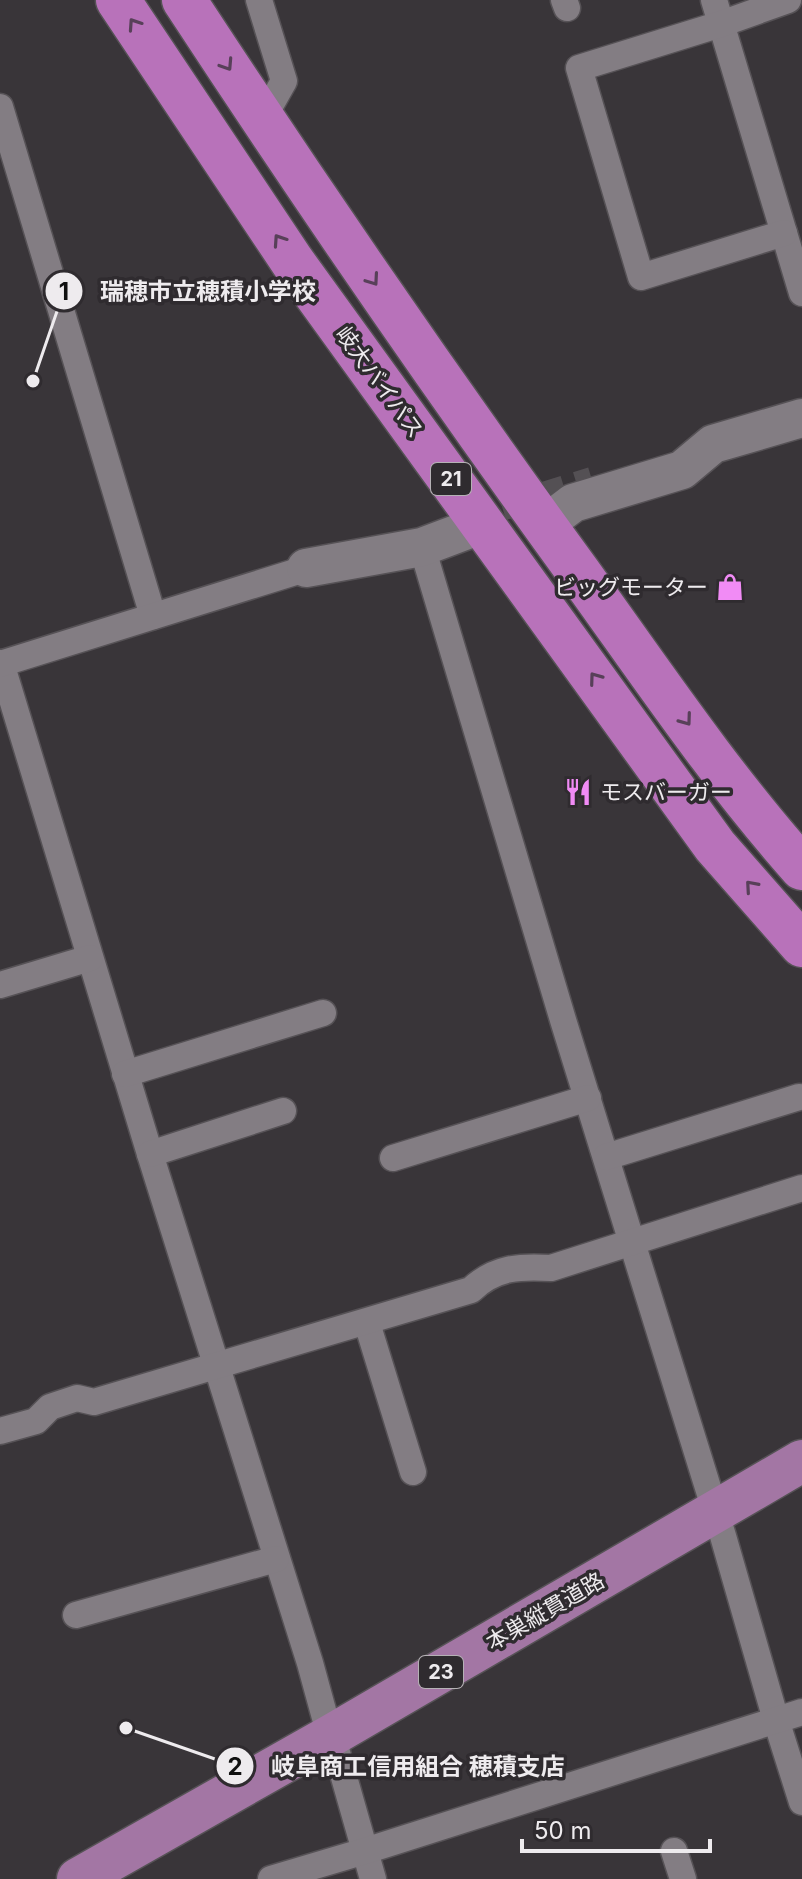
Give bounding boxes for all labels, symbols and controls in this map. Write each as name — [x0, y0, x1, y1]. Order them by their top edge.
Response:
one-way arrow — [129, 19, 144, 33]
one-way arrow — [217, 57, 232, 71]
one-way arrow — [274, 235, 289, 249]
callout: 瑞穂市立穂積小学校 — [44, 267, 332, 315]
one-way arrow — [364, 271, 379, 285]
text: 1 — [59, 277, 69, 306]
text: 瑞穂市立穂積小学校 — [100, 277, 316, 306]
street label: 岐大バイパス — [331, 321, 429, 443]
road number: 21 — [431, 463, 471, 495]
shop icon: ビッグモーター — [715, 572, 745, 602]
place label: ビッグモーター — [554, 574, 708, 600]
one-way arrow — [590, 673, 604, 687]
one-way arrow — [676, 712, 690, 726]
restaurant icon: モスバーガー — [563, 777, 593, 807]
place label: モスバーガー — [600, 779, 732, 805]
one-way arrow — [746, 881, 760, 896]
street label: 本巣縦貫道路 — [481, 1567, 609, 1655]
road number: 23 — [419, 1656, 463, 1688]
callout: 岐阜商工信用組合 穂積支店 — [215, 1742, 581, 1790]
text: 2 — [227, 1752, 243, 1781]
text: 岐阜商工信用組合 穂積支店 — [271, 1752, 565, 1781]
scale bar — [522, 1803, 710, 1853]
text: 50 m — [534, 1816, 592, 1845]

